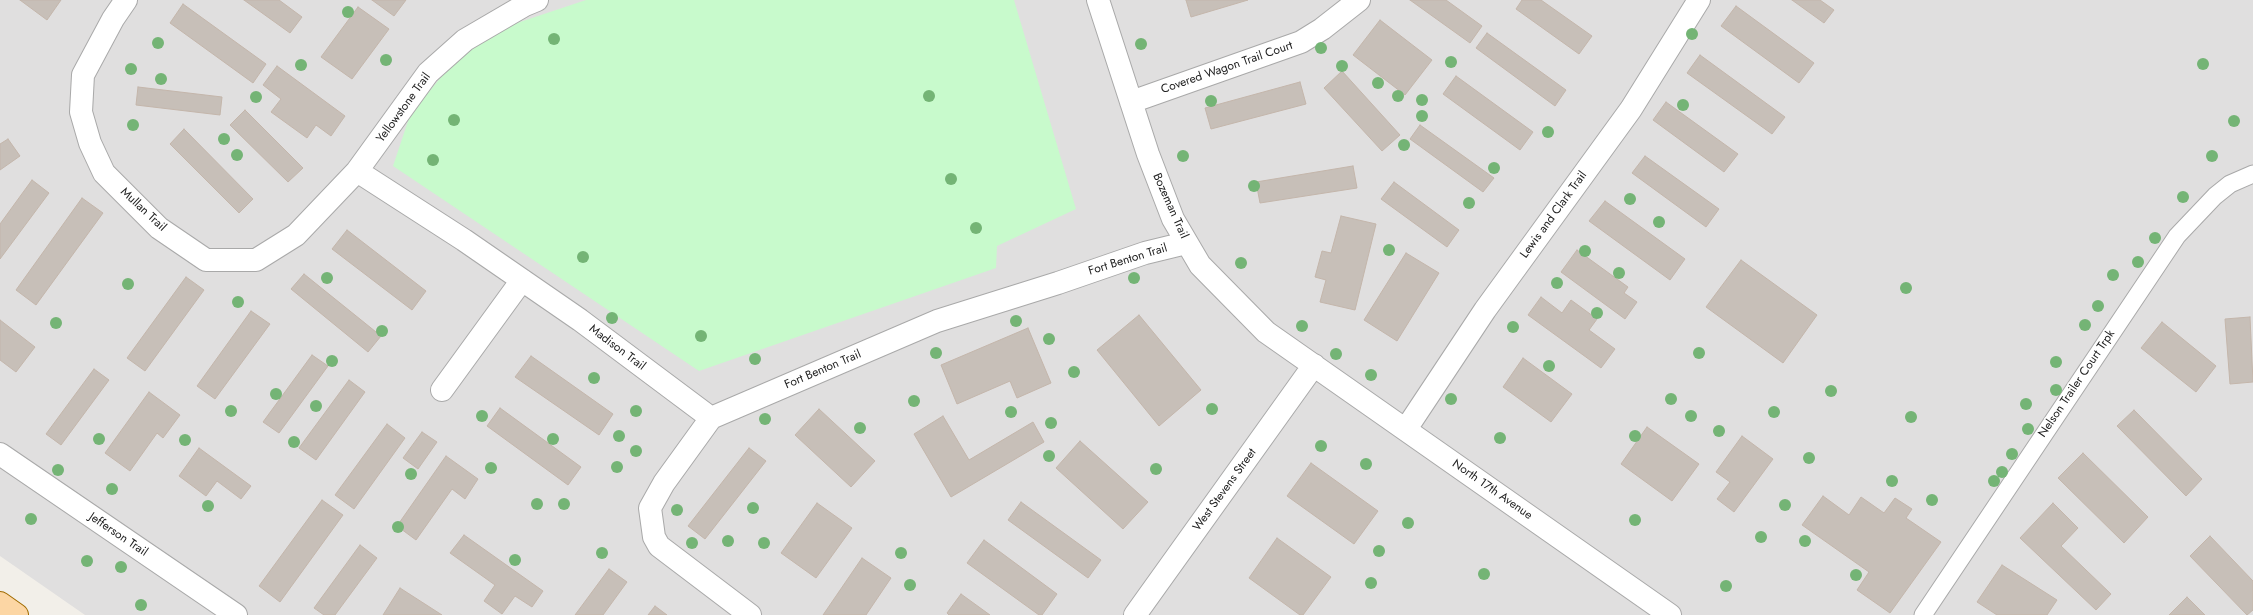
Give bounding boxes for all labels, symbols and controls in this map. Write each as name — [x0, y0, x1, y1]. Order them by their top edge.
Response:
street label: Covered Wagon Trail Court — [1159, 39, 1295, 97]
street label: Yellowstone Trail — [374, 70, 434, 146]
street label: Lewis and Clark Trail — [1518, 169, 1590, 261]
street label: Bozeman Trail — [1149, 171, 1191, 241]
street label: Mullan Trail — [117, 185, 169, 235]
street label: Fort Benton Trail — [1087, 241, 1169, 279]
street label: Madison Trail — [586, 322, 648, 374]
street label: Nelson Trailer Court Trpk — [2036, 328, 2118, 440]
street label: Fort Benton Trail — [783, 347, 863, 393]
street label: West Stevens Street — [1190, 446, 1260, 534]
street label: North 17th Avenue — [1449, 457, 1535, 523]
street label: Jefferson Trail — [86, 510, 150, 560]

